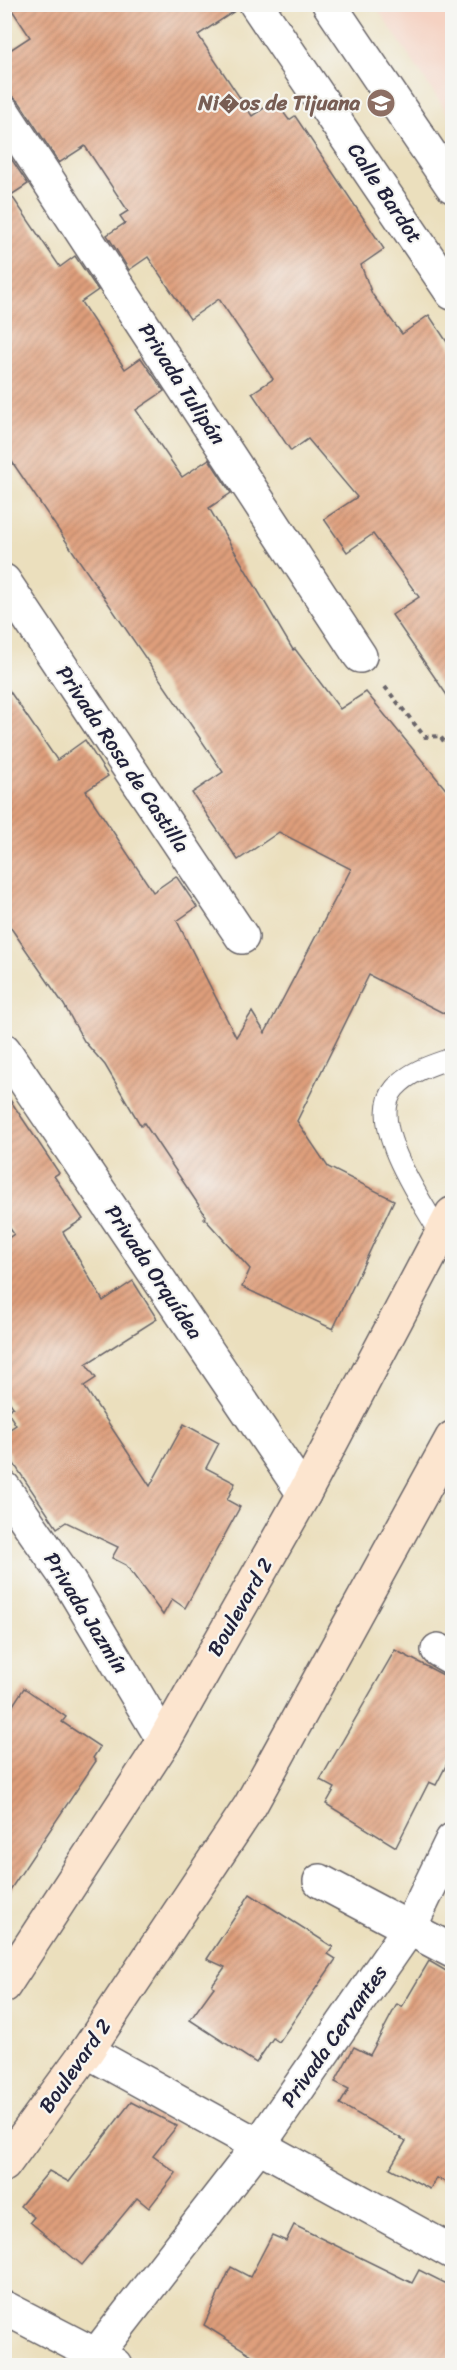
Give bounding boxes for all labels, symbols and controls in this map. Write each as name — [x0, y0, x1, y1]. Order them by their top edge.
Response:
place label: Ni�os de Tijuana — [197, 84, 360, 122]
school or university icon: Ni�os de Tijuana — [365, 87, 397, 119]
street label: Calle Bardot — [337, 135, 433, 251]
street label: Privada Tulipán — [128, 315, 236, 453]
street label: Privada Rosa de Castilla — [46, 657, 201, 861]
street label: Privada Orquídea — [95, 1197, 214, 1348]
street label: Privada Jazmín — [33, 1544, 139, 1682]
street label: Boulevard 2 — [196, 1550, 284, 1664]
street label: Privada Cervantes — [270, 1956, 398, 2116]
street label: Boulevard 2 — [28, 2011, 122, 2121]

